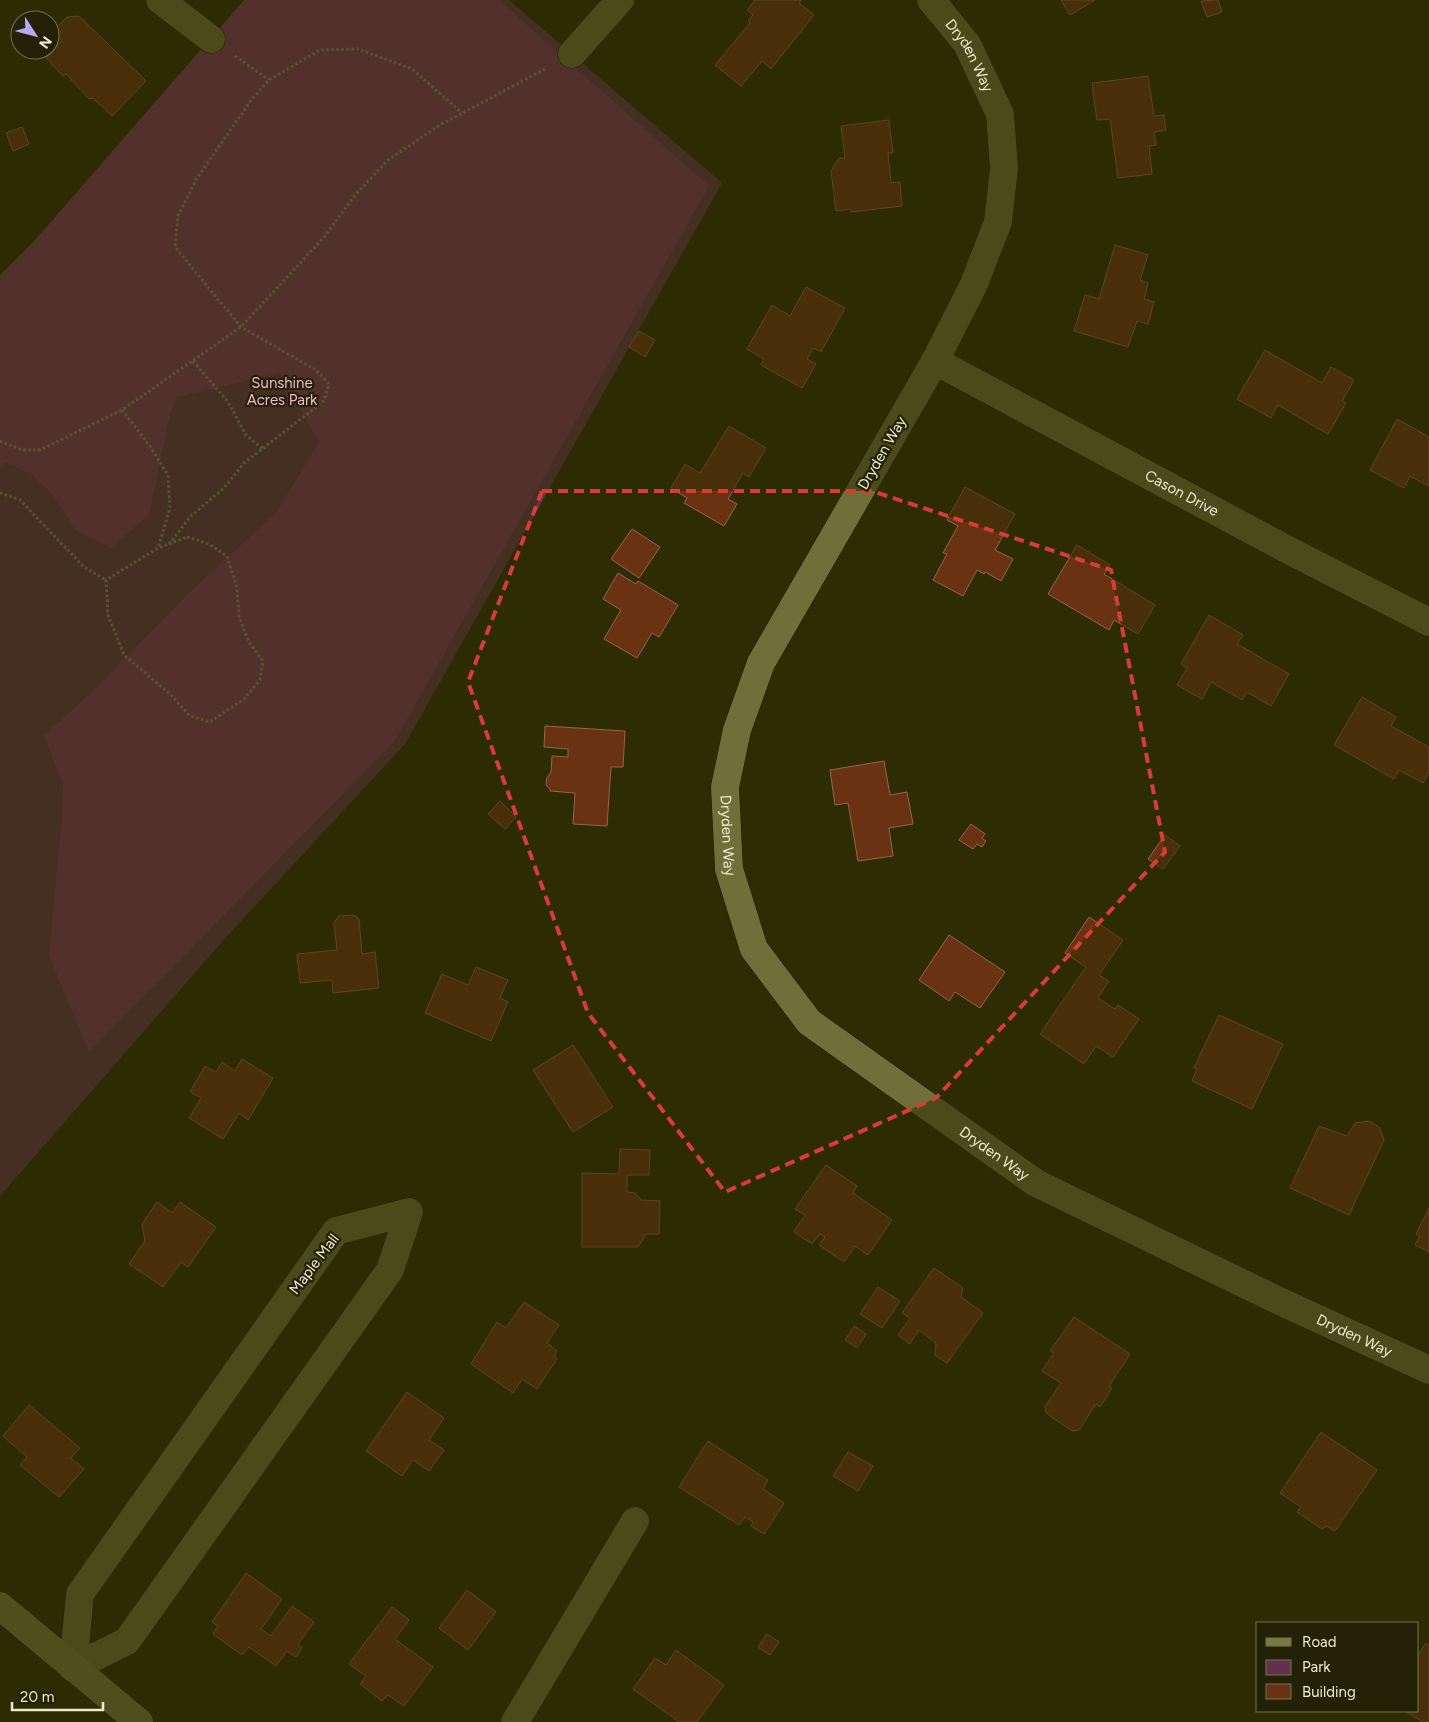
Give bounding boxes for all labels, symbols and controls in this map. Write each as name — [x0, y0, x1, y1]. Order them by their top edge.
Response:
north arrow — [10, 10, 60, 60]
street label: Dryden Way — [941, 15, 997, 95]
text: N — [35, 33, 55, 52]
park label: Sunshine Acres Park — [247, 374, 318, 409]
street label: Dryden Way — [854, 413, 910, 493]
street label: Cason Drive — [1142, 466, 1222, 520]
street label: Dryden Way — [716, 794, 740, 879]
street label: Dryden Way — [956, 1123, 1033, 1184]
street label: Maple Mall — [285, 1230, 343, 1298]
street label: Dryden Way — [1314, 1310, 1395, 1361]
legend — [1256, 1622, 1419, 1712]
text: Road — [1302, 1633, 1337, 1651]
text: Park — [1302, 1658, 1331, 1676]
scale bar — [12, 1680, 104, 1712]
text: Building — [1302, 1683, 1356, 1701]
text: 20 m — [20, 1688, 54, 1706]

